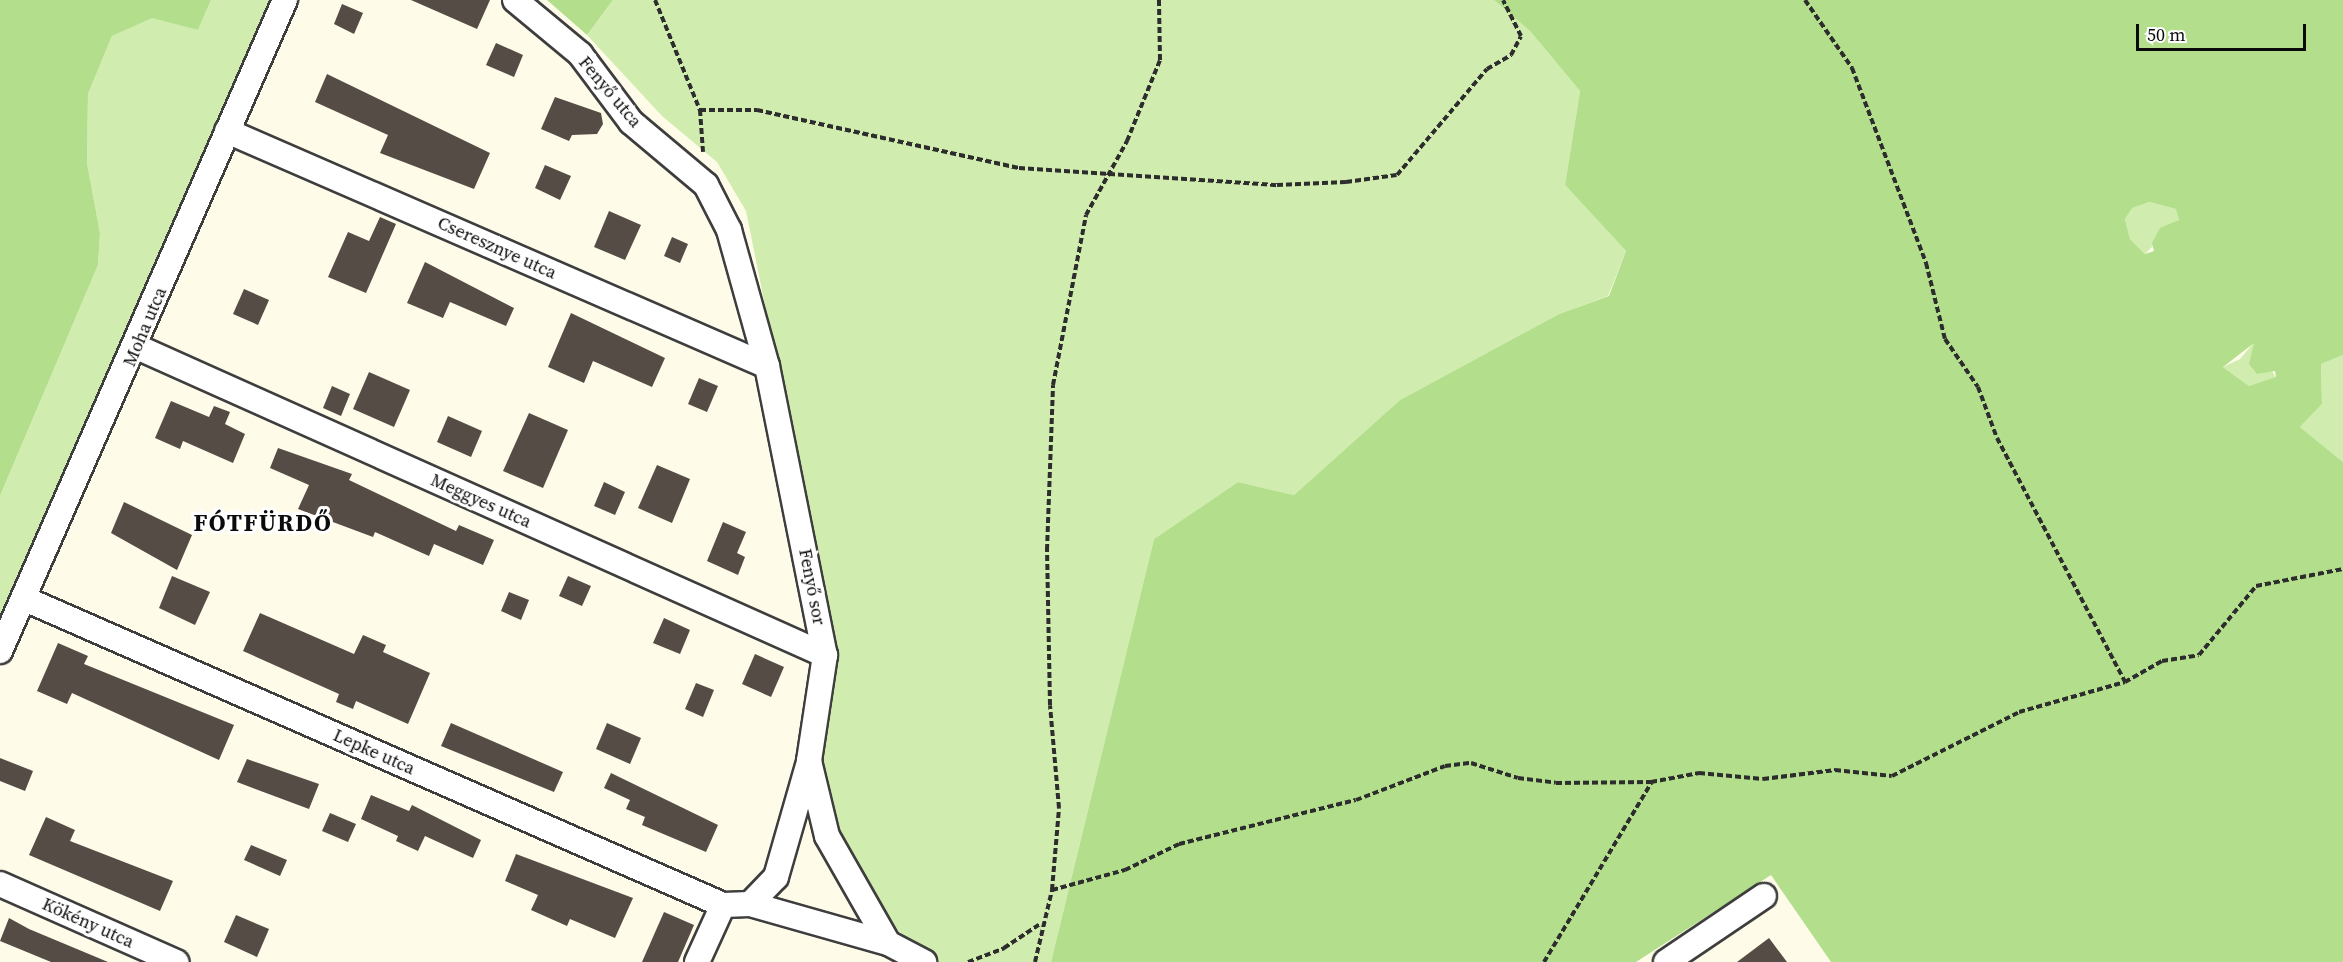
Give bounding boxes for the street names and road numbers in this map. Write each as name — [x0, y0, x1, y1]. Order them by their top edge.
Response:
street label: Fenyő utca — [574, 52, 646, 132]
street label: Cseresznye utca — [434, 212, 560, 284]
street label: Moha utca — [119, 284, 171, 370]
street label: Meggyes utca — [427, 469, 535, 533]
street label: Fenyő sor — [794, 547, 830, 627]
street label: Lepke utca — [330, 724, 418, 780]
street label: Kökény utca — [39, 893, 137, 953]

